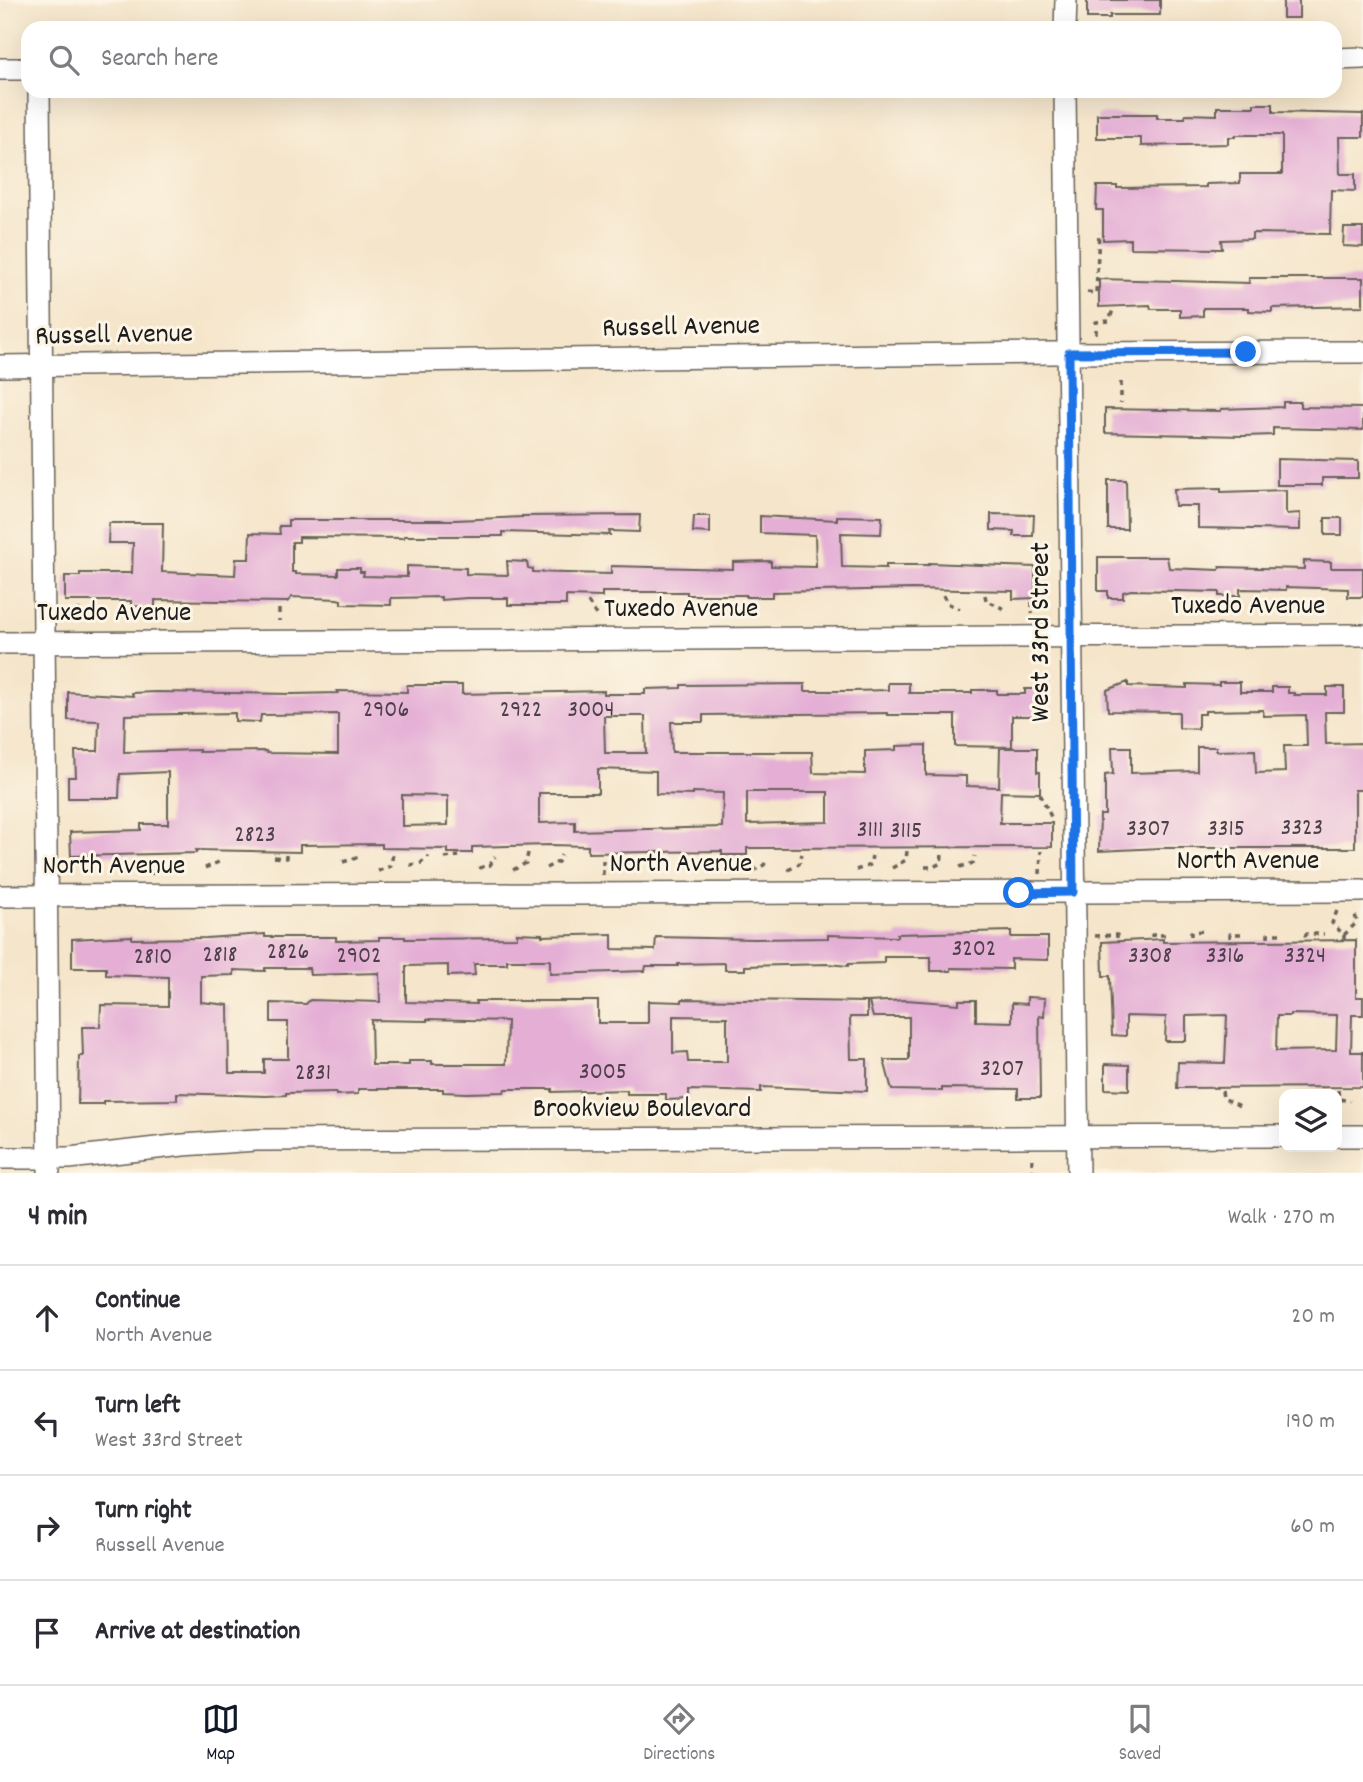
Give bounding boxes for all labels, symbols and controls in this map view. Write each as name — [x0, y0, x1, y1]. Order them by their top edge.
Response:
search box — [21, 21, 1342, 98]
icon: search — [45, 41, 83, 79]
text: Search here — [101, 41, 219, 78]
street label: Russell Avenue — [602, 308, 760, 350]
street label: Russell Avenue — [35, 316, 193, 358]
route end — [1230, 336, 1261, 367]
street label: West 33rd Street — [1023, 542, 1063, 722]
street label: Tuxedo Avenue — [1171, 588, 1325, 628]
street label: Tuxedo Avenue — [604, 591, 758, 631]
street label: Tuxedo Avenue — [37, 595, 191, 635]
house number: 2906 — [363, 694, 409, 728]
house number: 2922 — [500, 694, 542, 728]
house number: 3004 — [568, 694, 614, 728]
house number: 3323 — [1281, 812, 1323, 846]
house number: 3307 — [1126, 813, 1170, 847]
house number: 3315 — [1207, 813, 1245, 847]
house number: 3111 — [857, 814, 883, 848]
house number: 3115 — [890, 815, 922, 849]
house number: 2823 — [234, 819, 276, 853]
street label: North Avenue — [1177, 843, 1319, 883]
street label: North Avenue — [610, 846, 752, 886]
street label: North Avenue — [43, 848, 185, 888]
route start — [1003, 877, 1034, 908]
house number: 3202 — [952, 933, 996, 967]
house number: 2826 — [267, 936, 309, 970]
house number: 2818 — [203, 939, 238, 973]
house number: 2902 — [336, 940, 382, 974]
house number: 3308 — [1128, 940, 1172, 974]
house number: 3316 — [1206, 940, 1244, 974]
house number: 3324 — [1284, 940, 1326, 974]
house number: 2810 — [134, 941, 172, 975]
house number: 3207 — [980, 1053, 1024, 1087]
house number: 3005 — [579, 1056, 627, 1090]
house number: 2831 — [295, 1057, 331, 1091]
map controls — [1279, 1089, 1342, 1152]
button: layers — [1279, 1089, 1342, 1152]
street label: Brookview Boulevard — [533, 1091, 751, 1131]
text: 4 min — [28, 1197, 87, 1240]
text: Walk · 270 m — [1228, 1202, 1335, 1235]
text: Continue — [95, 1283, 180, 1320]
icon: ahead — [28, 1299, 66, 1337]
text: 20 m — [1291, 1301, 1335, 1334]
text: North Avenue — [95, 1320, 212, 1353]
text: Turn left — [95, 1388, 181, 1425]
icon: left — [28, 1404, 66, 1442]
text: 190 m — [1286, 1406, 1335, 1439]
text: West 33rd Street — [95, 1425, 243, 1458]
text: Turn right — [95, 1493, 192, 1530]
icon: right — [28, 1509, 66, 1547]
text: 60 m — [1290, 1511, 1335, 1544]
text: Russell Avenue — [95, 1530, 225, 1563]
icon: arrive — [28, 1614, 66, 1652]
text: Arrive at destination — [95, 1614, 300, 1651]
tab: Map — [202, 1700, 240, 1769]
tab: Directions — [643, 1700, 715, 1769]
tab: Saved — [1119, 1700, 1161, 1769]

